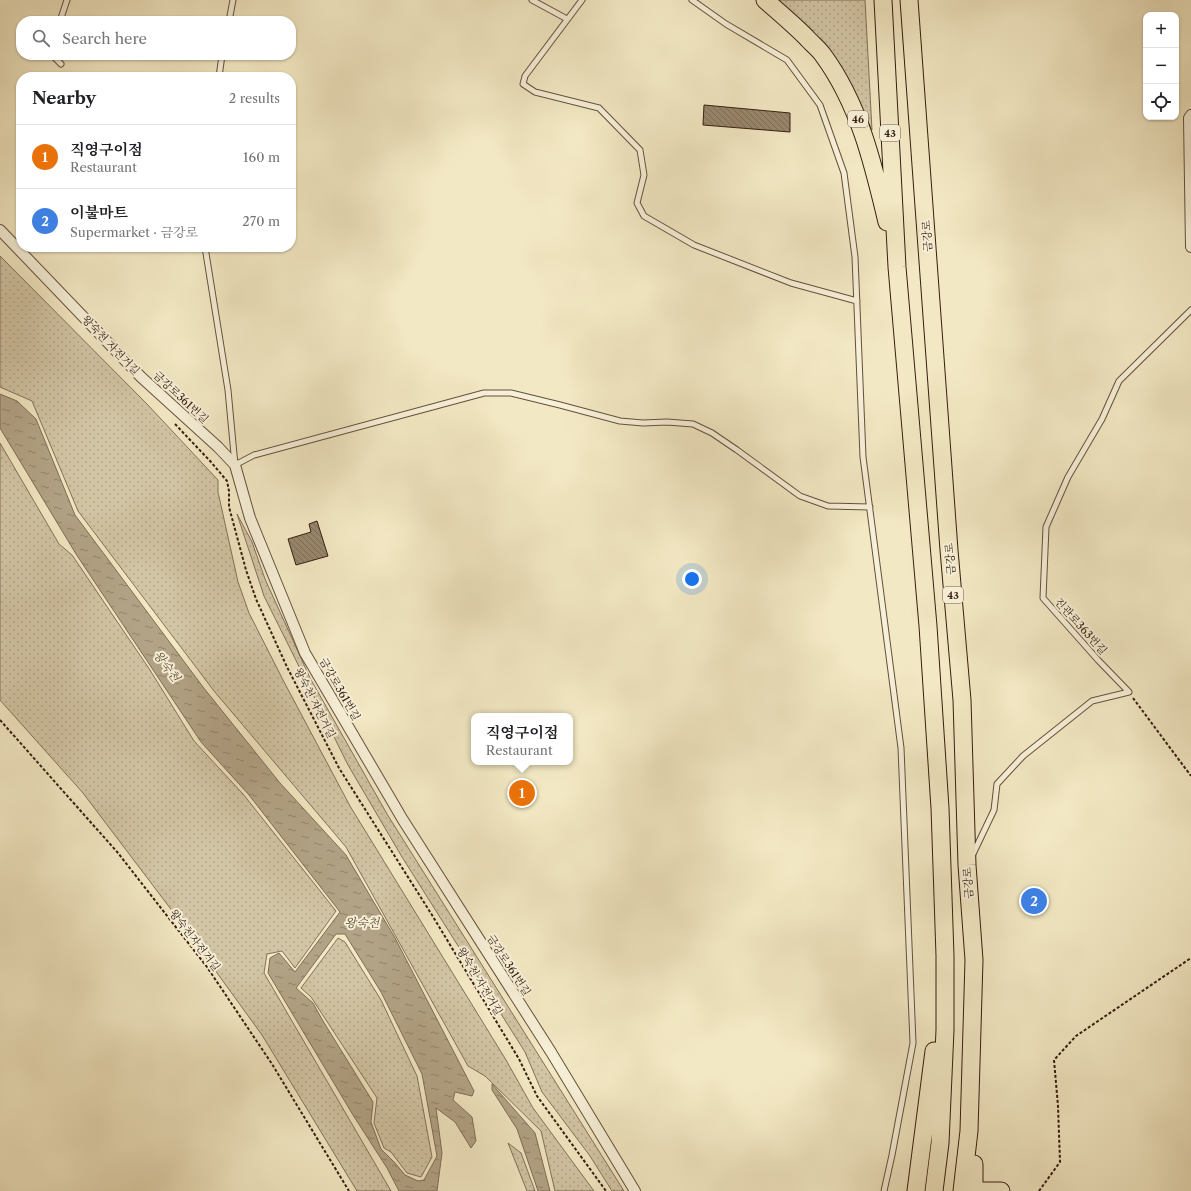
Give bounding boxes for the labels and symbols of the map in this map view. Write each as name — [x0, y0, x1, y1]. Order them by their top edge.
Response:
road number: 46 — [848, 111, 868, 127]
road number: 43 — [880, 125, 900, 141]
street label: 금강로 — [919, 219, 935, 252]
street label: 왕숙천 자전거길 — [79, 312, 143, 378]
street label: 금강로361번길 — [151, 368, 211, 426]
street label: 금강로 — [942, 542, 958, 575]
your location — [682, 569, 702, 589]
road number: 43 — [943, 587, 963, 603]
street label: 진관로363번길 — [1052, 595, 1110, 657]
water label: 왕숙천 — [151, 648, 184, 686]
street label: 금강로361번길 — [316, 655, 364, 723]
street label: 왕숙천 자전거길 — [291, 665, 339, 741]
pin: 1 — [509, 778, 535, 808]
street label: 금강로 — [960, 866, 976, 899]
pin: 2 — [1021, 886, 1047, 916]
street label: 왕숙천자전거길 — [167, 906, 223, 974]
water label: 왕숙천 — [345, 915, 381, 930]
street label: 금강로361번길 — [484, 932, 534, 998]
street label: 왕숙천 자전거길 — [454, 944, 506, 1018]

